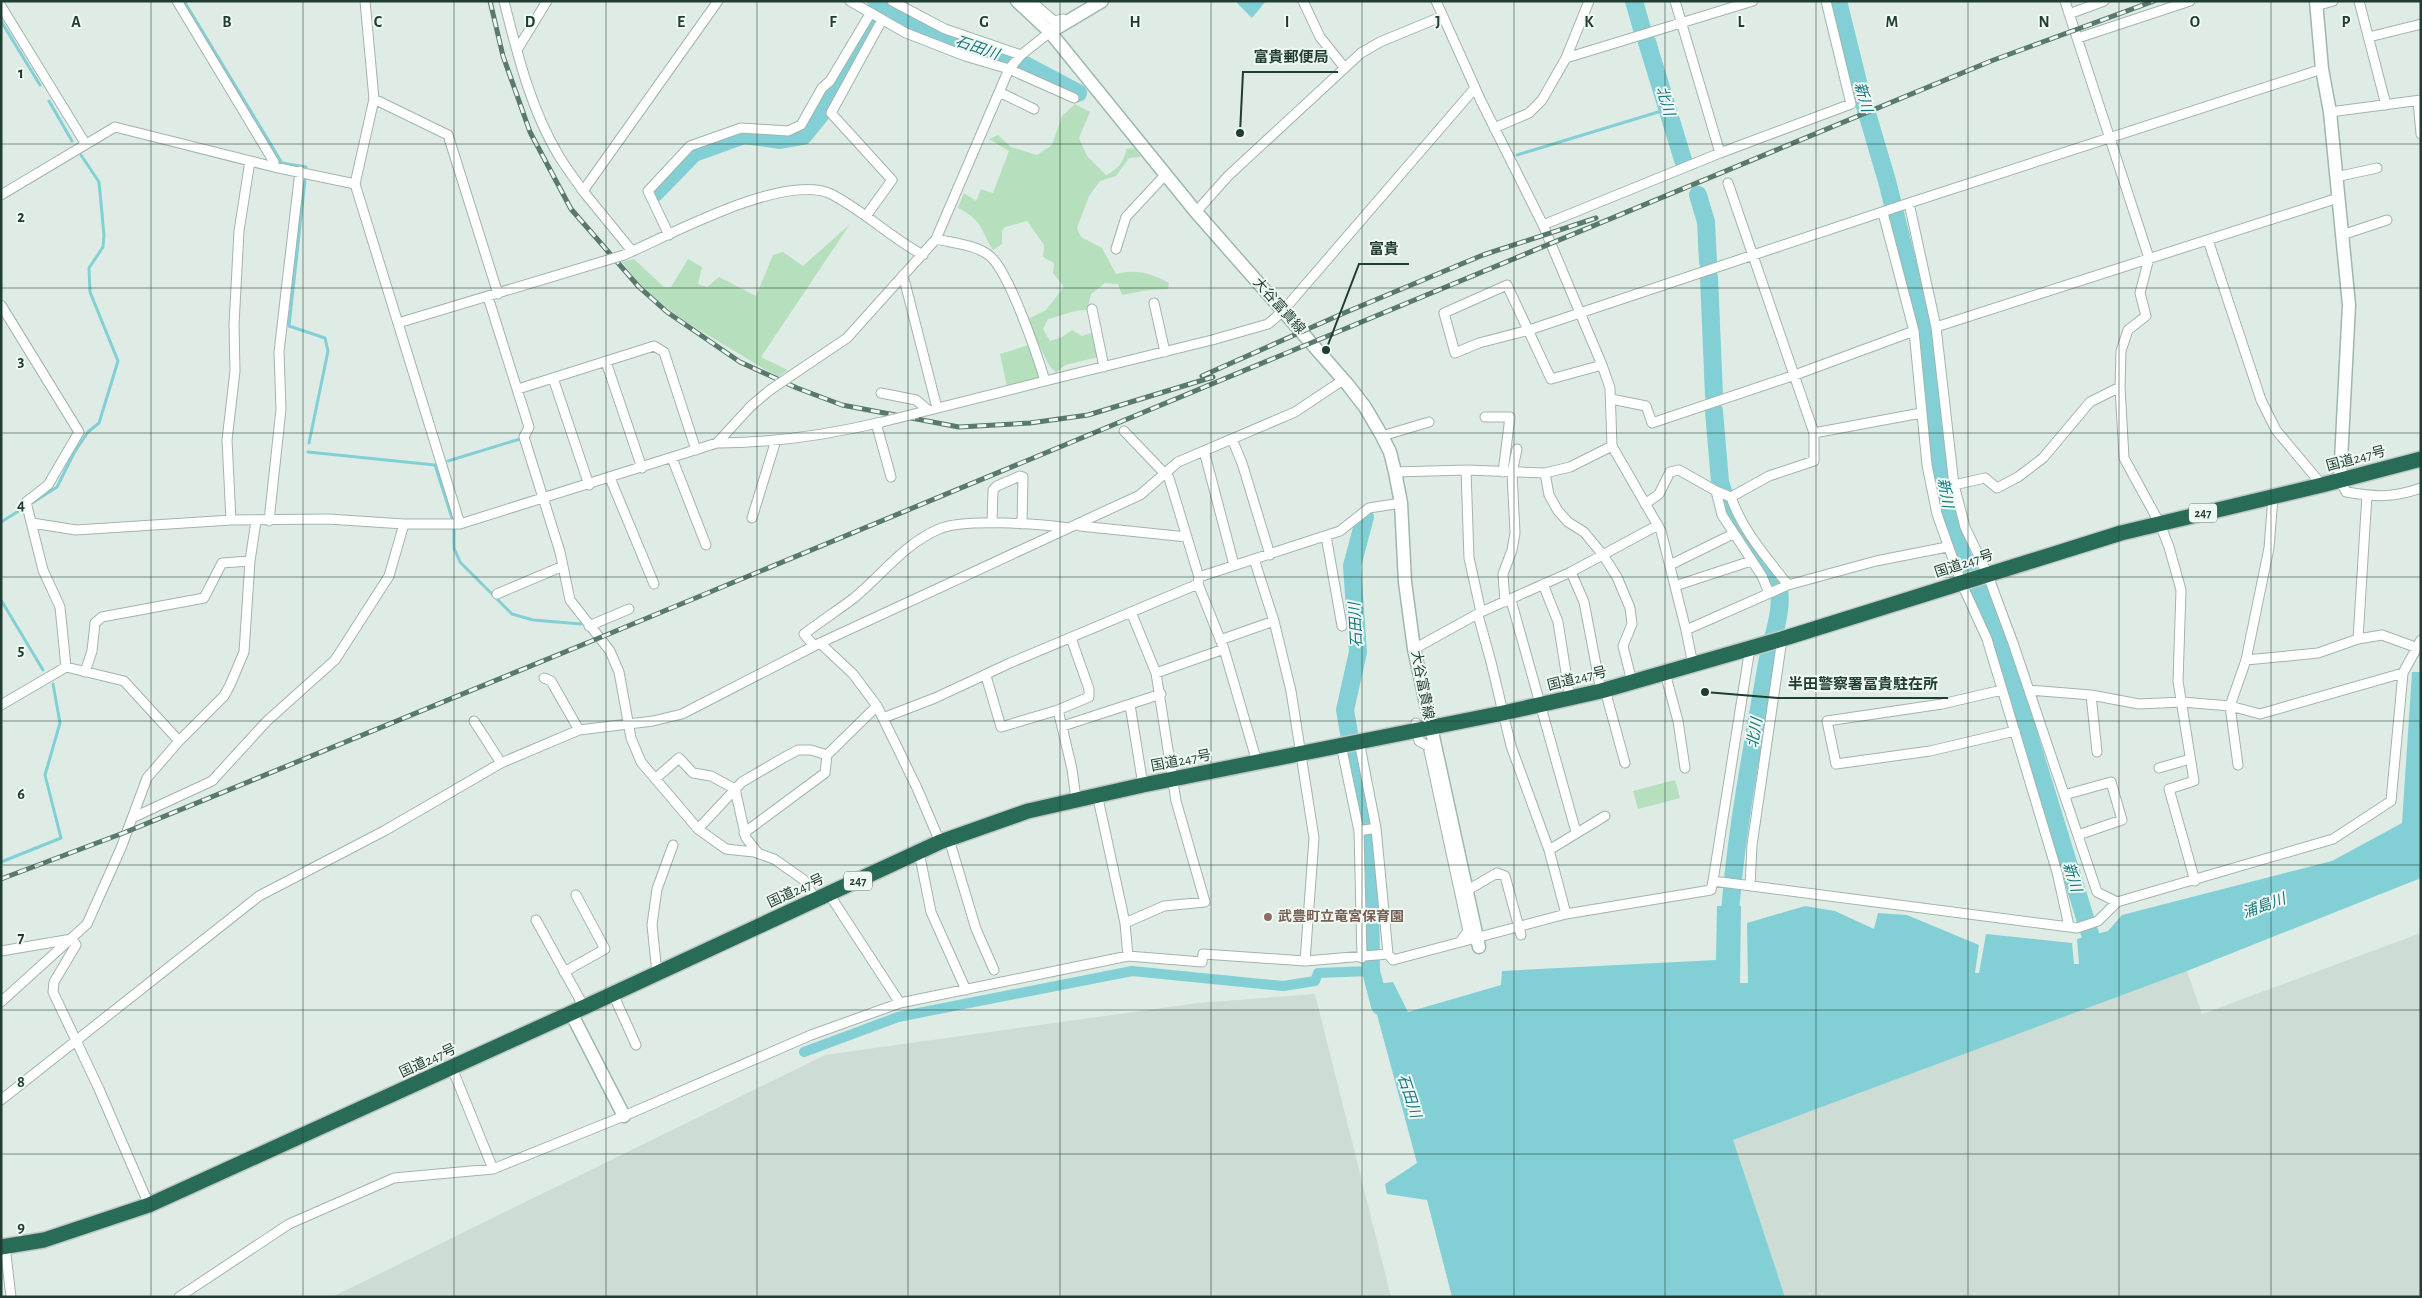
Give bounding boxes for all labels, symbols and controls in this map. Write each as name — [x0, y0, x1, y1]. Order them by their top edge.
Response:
text: A — [71, 14, 81, 30]
text: B — [222, 14, 232, 30]
text: C — [374, 14, 383, 30]
text: D — [525, 14, 536, 30]
text: E — [677, 14, 685, 30]
text: F — [829, 14, 837, 30]
text: G — [979, 14, 989, 30]
text: H — [1129, 14, 1141, 30]
text: I — [1285, 14, 1289, 30]
text: J — [1435, 14, 1441, 30]
text: K — [1584, 14, 1594, 30]
text: L — [1738, 14, 1745, 30]
text: M — [1886, 14, 1898, 30]
text: N — [2038, 14, 2050, 30]
text: O — [2190, 14, 2200, 30]
text: P — [2342, 14, 2351, 30]
water label: 石田川 — [953, 34, 1003, 63]
callout: 富貴郵便局 — [1243, 42, 1338, 72]
text: 富貴郵便局 — [1253, 49, 1329, 65]
text: 1 — [18, 65, 24, 81]
water label: 新川 — [1852, 80, 1876, 115]
water label: 北川 — [1653, 84, 1678, 119]
text: 2 — [17, 209, 25, 225]
callout: 富貴 — [1359, 234, 1409, 264]
text: 富貴 — [1369, 241, 1399, 257]
street label: 大谷富貴線 — [1250, 275, 1308, 337]
text: 3 — [18, 353, 25, 369]
street label: 国道247号 — [2324, 443, 2387, 474]
water label: 新川 — [1935, 477, 1956, 511]
text: 4 — [17, 497, 25, 513]
road number: 247 — [2189, 503, 2217, 522]
street label: 国道247号 — [1933, 547, 1995, 580]
water label: 石田川 — [1347, 600, 1365, 648]
text: 5 — [18, 642, 25, 658]
street label: 大谷富貴線 — [1408, 649, 1437, 721]
street label: 国道247号 — [1545, 664, 1608, 693]
callout: 半田警察署冨貴駐在所 — [1778, 668, 1948, 698]
text: 半田警察署冨貴駐在所 — [1788, 676, 1938, 692]
water label: 北川 — [1744, 715, 1765, 749]
street label: 国道247号 — [1150, 747, 1212, 774]
text: 6 — [17, 786, 25, 802]
water label: 新川 — [2060, 860, 2085, 895]
street label: 国道247号 — [765, 871, 827, 910]
road number: 247 — [844, 871, 872, 890]
water label: 浦島川 — [2240, 890, 2290, 921]
place label: 武豊町立竜宮保育園 — [1278, 909, 1404, 924]
marker: 武豊町立竜宮保育園 — [1262, 911, 1274, 923]
text: 7 — [18, 930, 25, 946]
street label: 国道247号 — [397, 1041, 459, 1080]
water label: 石田川 — [1395, 1072, 1424, 1122]
text: 8 — [17, 1074, 25, 1090]
text: 9 — [17, 1219, 25, 1235]

